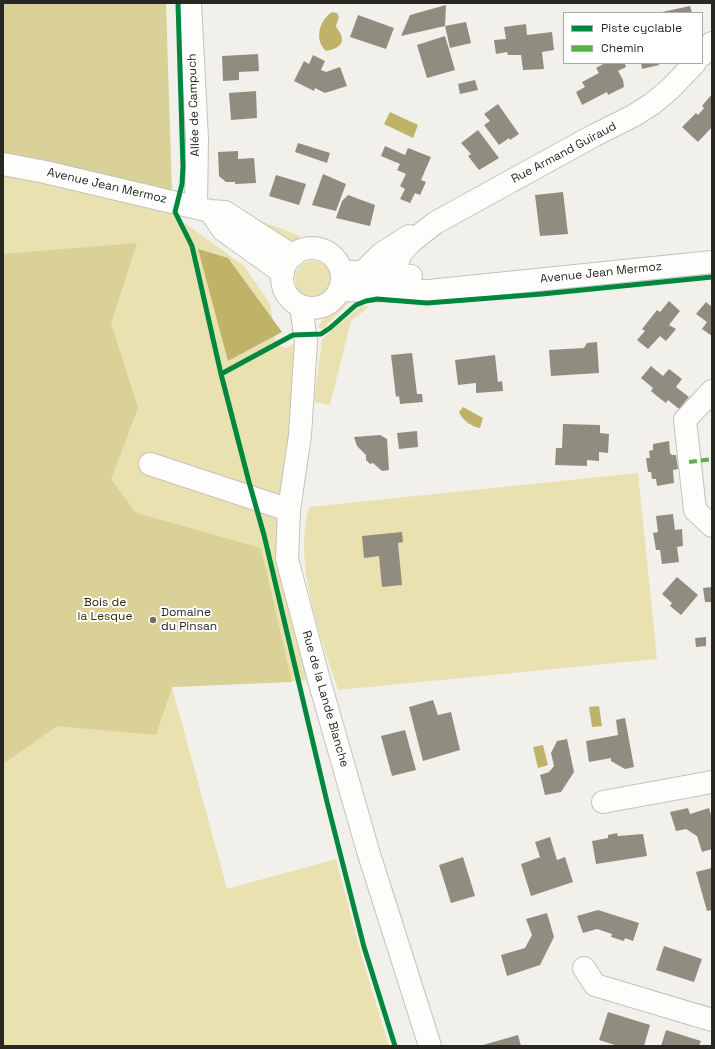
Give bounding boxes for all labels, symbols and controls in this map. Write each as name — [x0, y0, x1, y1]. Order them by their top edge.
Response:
legend — [563, 12, 703, 64]
text: Piste cyclable — [601, 20, 682, 36]
text: Chemin — [601, 40, 644, 56]
street label: Allée de Campuch — [185, 53, 203, 157]
street label: Rue Armand Guiraud — [509, 119, 619, 187]
street label: Avenue Jean Mermoz — [46, 165, 168, 207]
street label: Avenue Jean Mermoz — [539, 259, 663, 287]
park label: Bois de la Lesque — [77, 596, 133, 624]
place label: Domaine du Pinsan — [161, 606, 217, 634]
marker: Domaine du Pinsan — [148, 615, 158, 625]
street label: Rue de la Lande Blanche — [299, 629, 351, 769]

